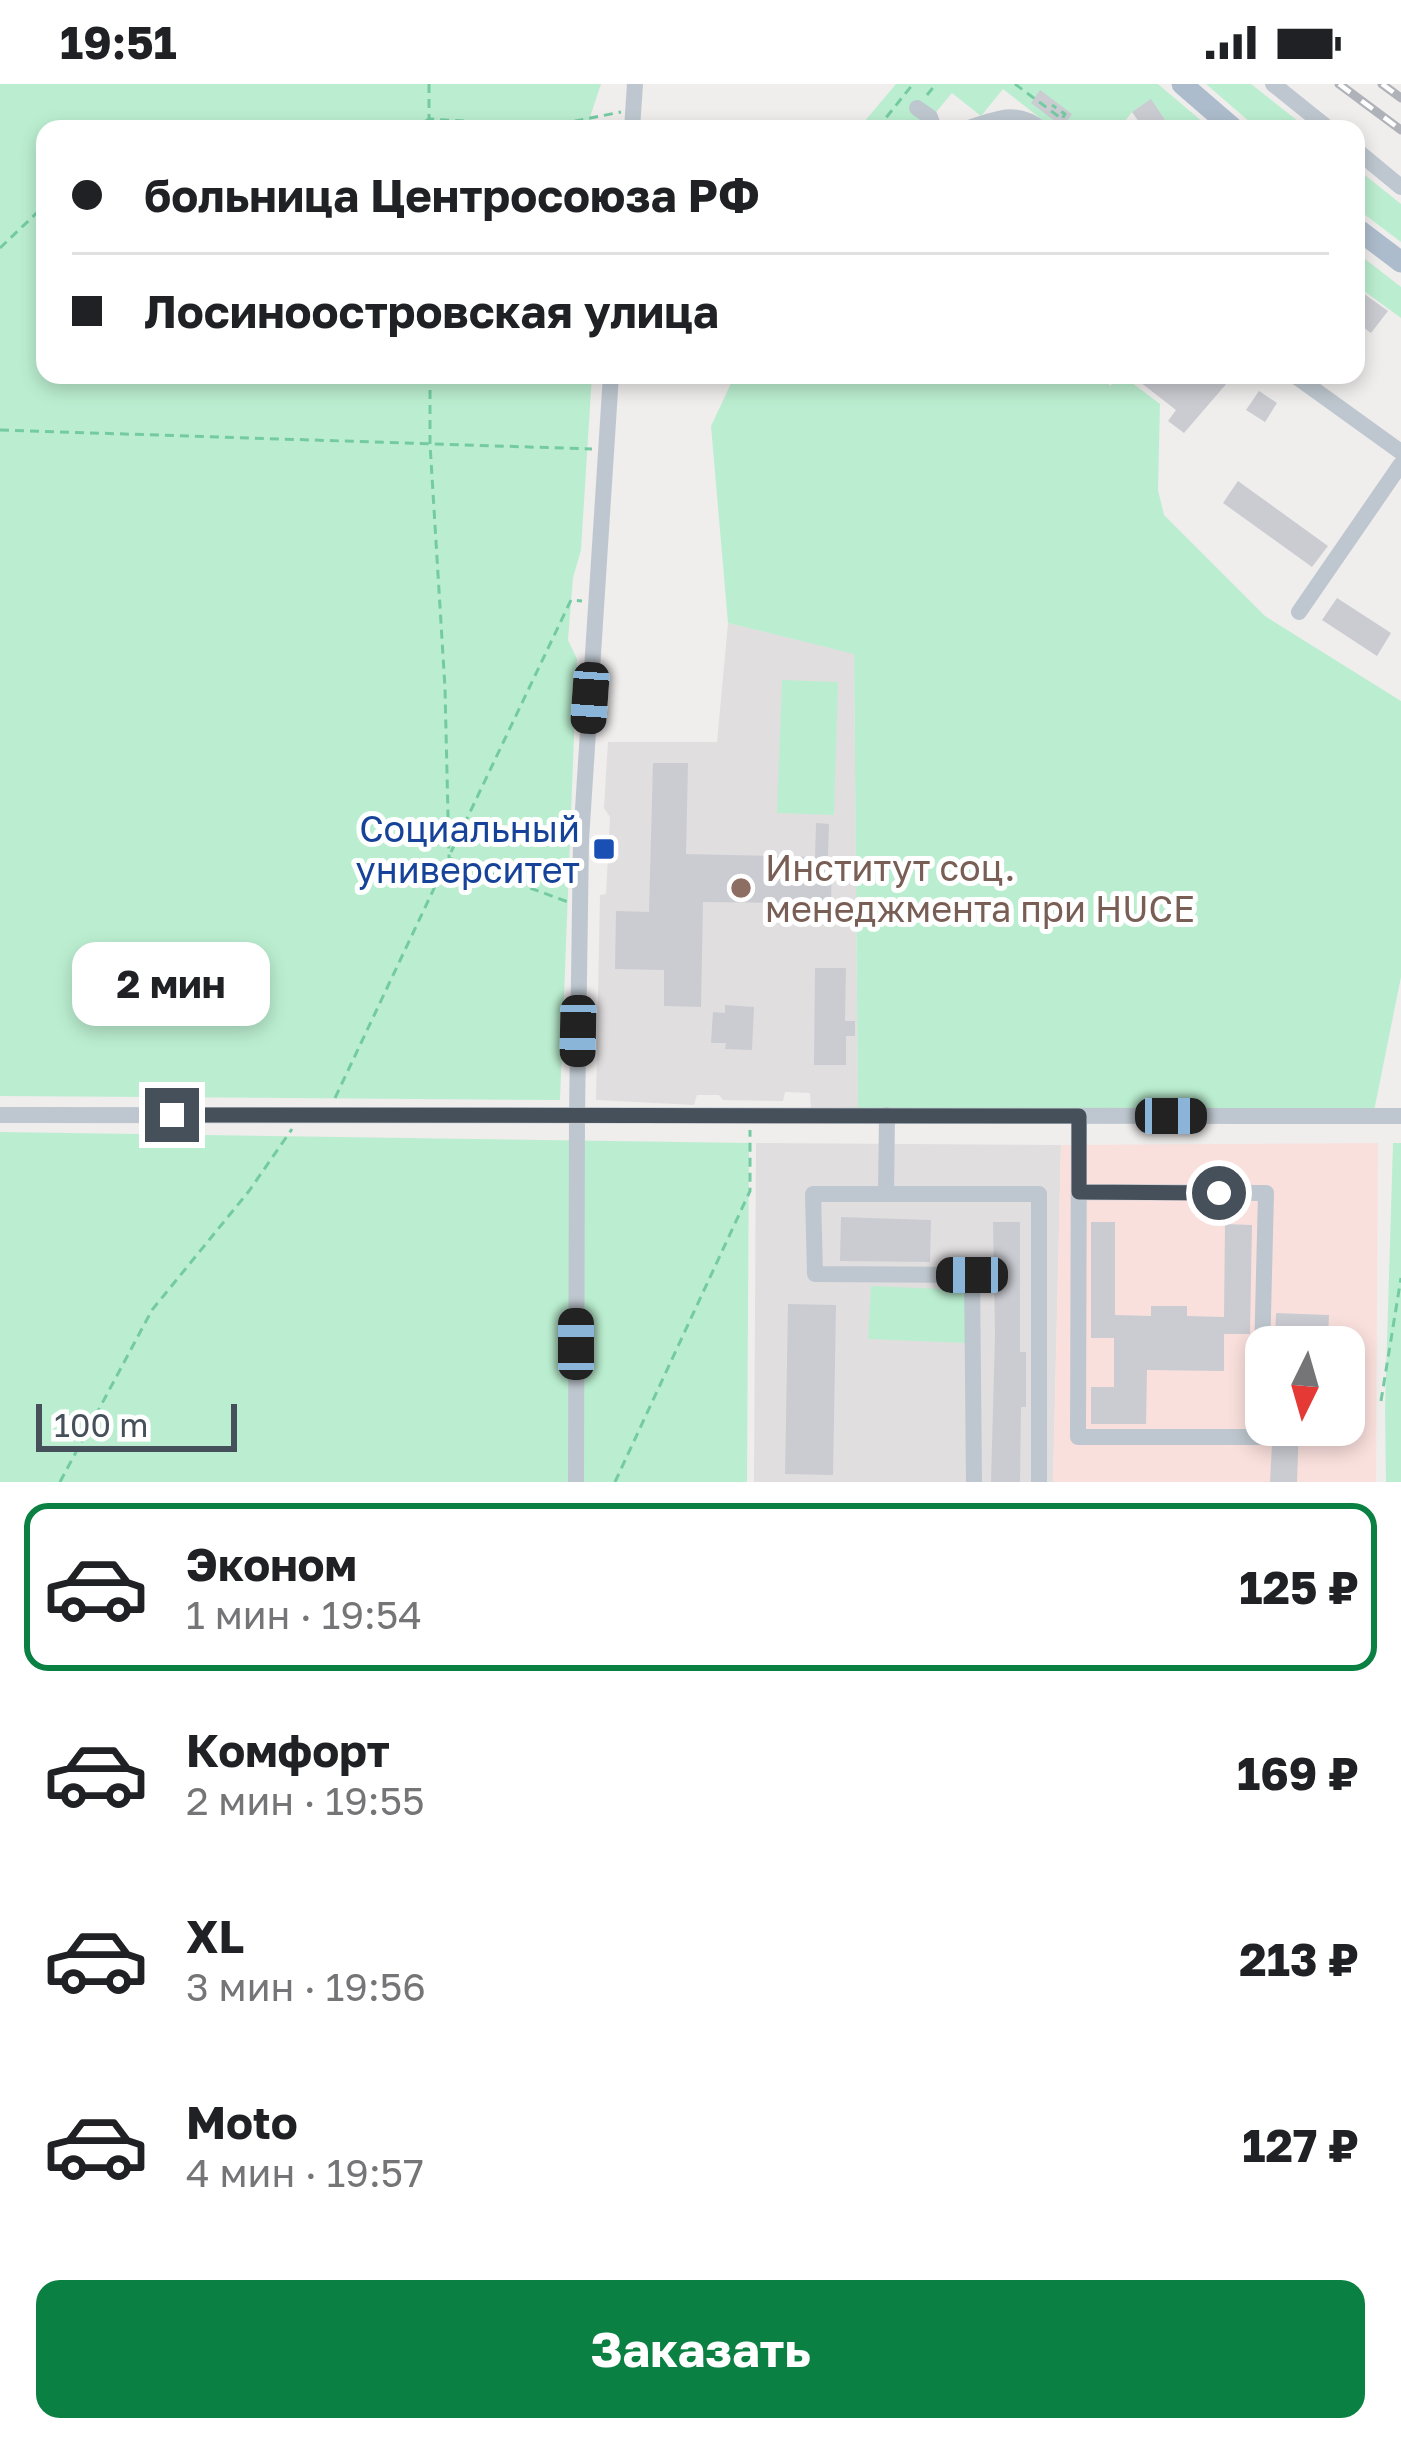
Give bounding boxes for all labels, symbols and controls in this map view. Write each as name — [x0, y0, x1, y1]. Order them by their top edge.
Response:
text: 19:51 — [60, 15, 177, 69]
text: больница Центросоюза РФ — [144, 168, 760, 222]
text: Лосиноостровская улица — [144, 284, 719, 338]
car — [570, 661, 610, 735]
place label: Социальный университет — [356, 807, 580, 891]
marker: Социальный университет — [591, 836, 617, 862]
place label: Институт соц. менеджмента при HUCE — [765, 846, 1195, 930]
marker: Институт соц. менеджмента при HUCE — [728, 875, 754, 901]
callout: 2 мин — [73, 941, 271, 1025]
text: 2 мин — [116, 960, 226, 1007]
car — [559, 995, 597, 1067]
route end — [145, 1088, 199, 1142]
car — [1135, 1098, 1207, 1134]
route start — [1192, 1166, 1246, 1220]
car — [936, 1257, 1008, 1293]
car — [558, 1308, 594, 1380]
north arrow — [1245, 1326, 1365, 1446]
map controls — [1245, 1326, 1365, 1446]
scale bar — [36, 1398, 237, 1451]
text: 100 m — [54, 1405, 148, 1444]
icon: car — [42, 1533, 150, 1641]
text: Эконом — [186, 1537, 357, 1591]
text: 125 ₽ — [1239, 1560, 1359, 1614]
text: 1 мин · 19:54 — [186, 1591, 422, 1638]
icon: car — [42, 1719, 150, 1827]
text: Комфорт — [186, 1723, 390, 1777]
text: 169 ₽ — [1237, 1746, 1359, 1800]
text: 2 мин · 19:55 — [186, 1777, 425, 1824]
icon: car — [42, 1905, 150, 2013]
text: XL — [186, 1909, 244, 1963]
text: 213 ₽ — [1239, 1932, 1359, 1986]
text: 3 мин · 19:56 — [186, 1963, 426, 2010]
icon: car — [42, 2091, 150, 2199]
text: Moto — [186, 2095, 298, 2149]
text: 127 ₽ — [1242, 2118, 1359, 2172]
text: 4 мин · 19:57 — [186, 2149, 424, 2196]
button: Заказать — [36, 2280, 1365, 2418]

